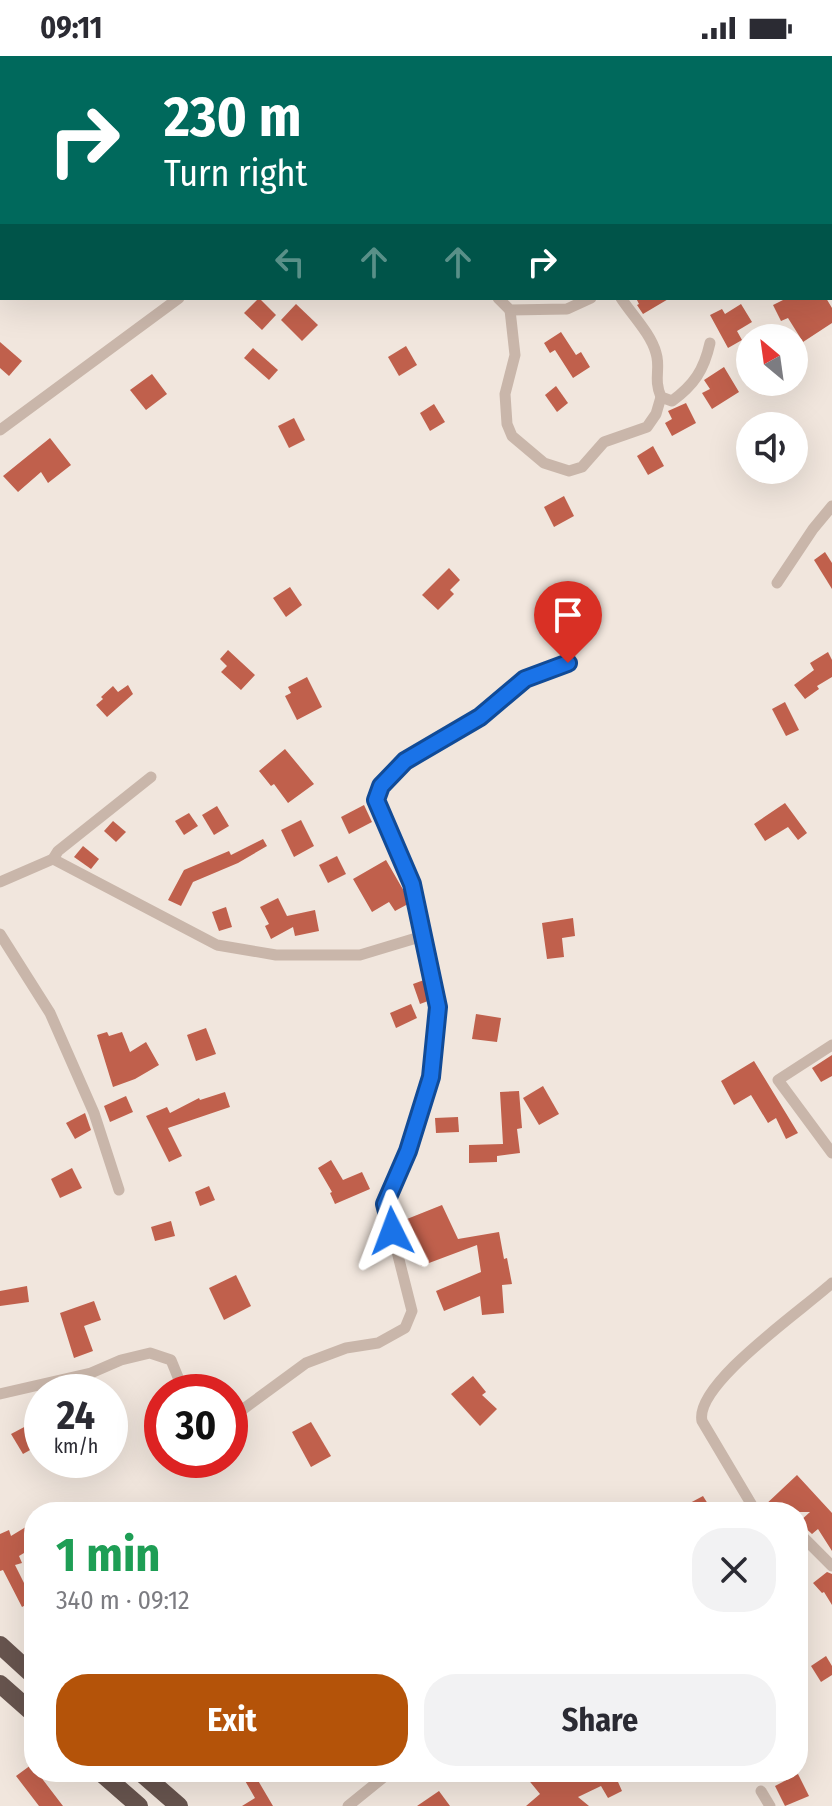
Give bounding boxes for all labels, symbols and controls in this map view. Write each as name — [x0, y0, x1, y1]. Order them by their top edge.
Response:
text: 09:11 — [40, 10, 102, 46]
text: 230 m — [164, 84, 301, 151]
icon: right — [32, 88, 136, 192]
text: Turn right — [164, 152, 307, 196]
icon: left — [268, 240, 312, 284]
icon: ahead — [352, 240, 396, 284]
icon: ahead — [436, 240, 480, 284]
icon: right — [520, 240, 564, 284]
north arrow — [736, 324, 808, 396]
map controls — [736, 324, 808, 484]
button: sound — [736, 412, 808, 484]
pin — [534, 581, 602, 663]
icon: arrive — [546, 593, 590, 637]
position arrow — [350, 1189, 434, 1273]
speed limit sign: 30 — [144, 1374, 248, 1478]
text: 24 — [57, 1392, 95, 1440]
text: km/h — [54, 1434, 98, 1458]
text: 1 min — [56, 1526, 161, 1584]
button: close — [692, 1528, 776, 1612]
text: 340 m · 09:12 — [56, 1585, 190, 1616]
button: Exit — [56, 1674, 408, 1766]
button: Share — [424, 1674, 776, 1766]

